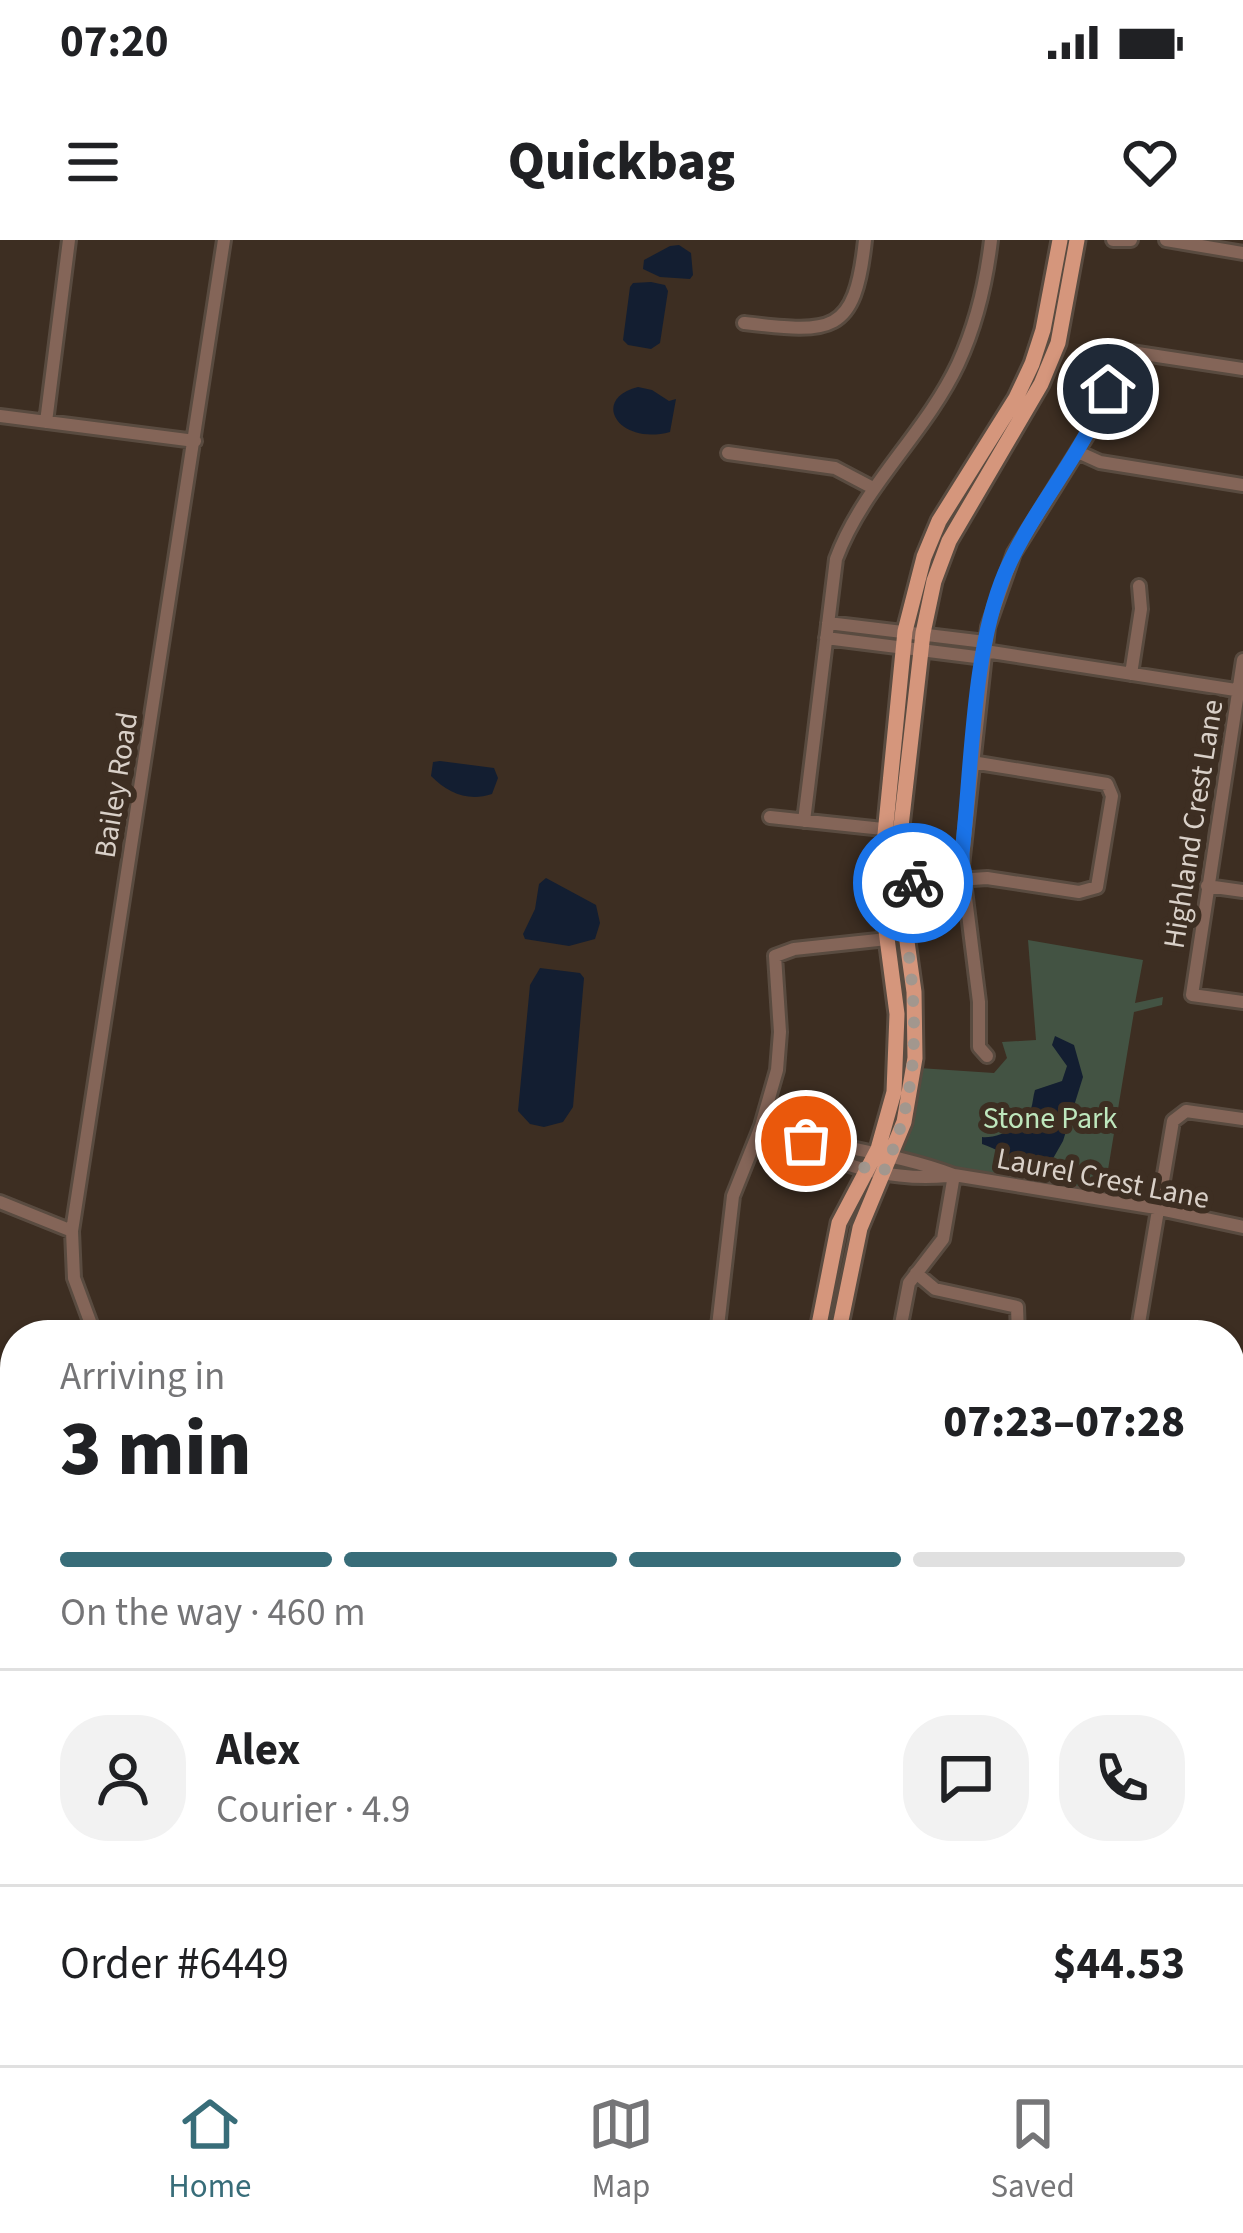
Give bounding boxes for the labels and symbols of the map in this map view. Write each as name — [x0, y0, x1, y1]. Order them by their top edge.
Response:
pin — [1057, 338, 1159, 440]
street label: Highland Crest Lane — [1153, 697, 1234, 952]
street label: Bailey Road — [84, 709, 149, 861]
courier — [853, 823, 973, 943]
pin — [755, 1090, 857, 1192]
park label: Stone Park — [983, 1097, 1117, 1140]
street label: Laurel Crest Lane — [993, 1137, 1213, 1220]

